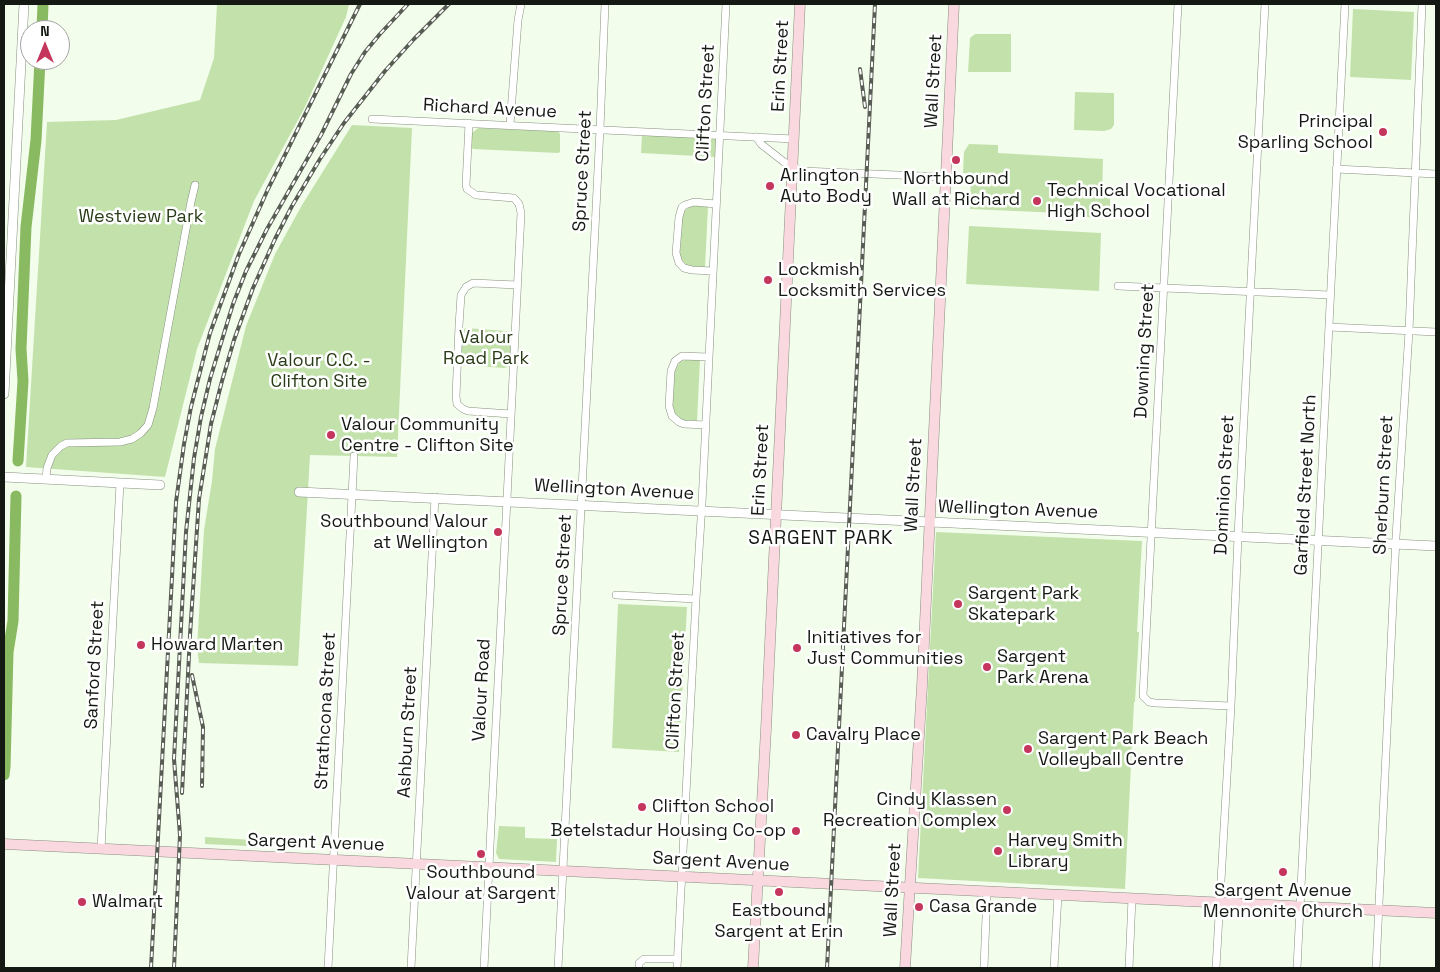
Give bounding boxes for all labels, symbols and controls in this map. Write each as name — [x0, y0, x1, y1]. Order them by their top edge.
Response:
street label: Erin Street — [768, 19, 794, 113]
north arrow — [20, 20, 70, 70]
text: N — [40, 22, 50, 40]
street label: Wall Street — [921, 33, 947, 129]
street label: Clifton Street — [692, 44, 720, 162]
street label: Richard Avenue — [422, 95, 558, 123]
street label: Spruce Street — [569, 110, 597, 232]
place label: Principal Sparling School — [1238, 111, 1373, 154]
marker: Principal Sparling School — [1377, 126, 1389, 138]
marker: Northbound Wall at Richard — [950, 154, 962, 166]
place label: Arlington Auto Body — [780, 165, 872, 208]
place label: Northbound Wall at Richard — [892, 168, 1020, 210]
marker: Arlington Auto Body — [764, 180, 776, 192]
place label: Technical Vocational High School — [1047, 180, 1226, 222]
marker: Technical Vocational High School — [1031, 195, 1043, 207]
park label: Westview Park — [79, 206, 203, 228]
place label: Lockmish Locksmith Services — [778, 259, 946, 302]
marker: Lockmish Locksmith Services — [762, 274, 774, 286]
street label: Downing Street — [1131, 283, 1159, 419]
park label: Valour Road Park — [443, 327, 529, 369]
park label: Valour C.C. - Clifton Site — [267, 350, 371, 392]
street label: Garfield Street North — [1290, 394, 1322, 576]
place label: Valour Community Centre - Clifton Site — [341, 414, 514, 456]
street label: Dominion Street — [1211, 414, 1239, 556]
street label: Sherburn Street — [1370, 415, 1398, 555]
street label: Erin Street — [748, 423, 774, 517]
marker: Valour Community Centre - Clifton Site — [325, 429, 337, 441]
street label: Wall Street — [901, 437, 927, 533]
street label: Wellington Avenue — [533, 475, 695, 505]
street label: Wellington Avenue — [938, 496, 1098, 524]
place label: Southbound Valour at Wellington — [320, 511, 488, 554]
street label: Spruce Street — [549, 514, 577, 636]
marker: Southbound Valour at Wellington — [492, 526, 504, 538]
district label: SARGENT PARK — [747, 528, 895, 550]
place label: Sargent Park Skatepark — [968, 583, 1079, 626]
marker: Sargent Park Skatepark — [952, 598, 964, 610]
street label: Sanford Street — [81, 600, 109, 730]
place label: Initiatives for Just Communities — [807, 627, 963, 670]
street label: Strathcona Street — [311, 632, 341, 790]
street label: Clifton Street — [662, 632, 690, 750]
place label: Howard Marten — [151, 634, 283, 656]
street label: Valour Road — [469, 638, 495, 742]
marker: Howard Marten — [135, 639, 147, 651]
marker: Initiatives for Just Communities — [791, 642, 803, 654]
place label: Sargent Park Arena — [997, 646, 1089, 689]
marker: Sargent Park Arena — [981, 661, 993, 673]
street label: Ashburn Street — [394, 666, 422, 798]
place label: Cavalry Place — [806, 724, 921, 746]
place label: Sargent Park Beach Volleyball Centre — [1038, 728, 1208, 771]
marker: Cavalry Place — [790, 729, 802, 741]
marker: Sargent Park Beach Volleyball Centre — [1022, 743, 1034, 755]
place label: Cindy Klassen Recreation Complex — [823, 789, 997, 832]
place label: Clifton School — [652, 796, 774, 818]
marker: Clifton School — [636, 801, 648, 813]
marker: Cindy Klassen Recreation Complex — [1001, 804, 1013, 816]
place label: Betelstadur Housing Co-op — [550, 820, 786, 842]
marker: Betelstadur Housing Co-op — [790, 825, 802, 837]
street label: Sargent Avenue — [247, 830, 385, 856]
place label: Harvey Smith Library — [1008, 830, 1123, 872]
street label: Wall Street — [880, 842, 906, 938]
marker: Harvey Smith Library — [992, 845, 1004, 857]
marker: Southbound Valour at Sargent — [475, 848, 487, 860]
street label: Sargent Avenue — [652, 848, 790, 876]
place label: Southbound Valour at Sargent — [406, 862, 556, 904]
marker: Sargent Avenue Mennonite Church — [1277, 866, 1289, 878]
place label: Sargent Avenue Mennonite Church — [1203, 880, 1363, 922]
marker: Eastbound Sargent at Erin — [773, 886, 785, 898]
place label: Walmart — [92, 891, 163, 913]
marker: Walmart — [76, 896, 88, 908]
place label: Casa Grande — [929, 896, 1037, 918]
place label: Eastbound Sargent at Erin — [715, 900, 843, 942]
marker: Casa Grande — [913, 901, 925, 913]

